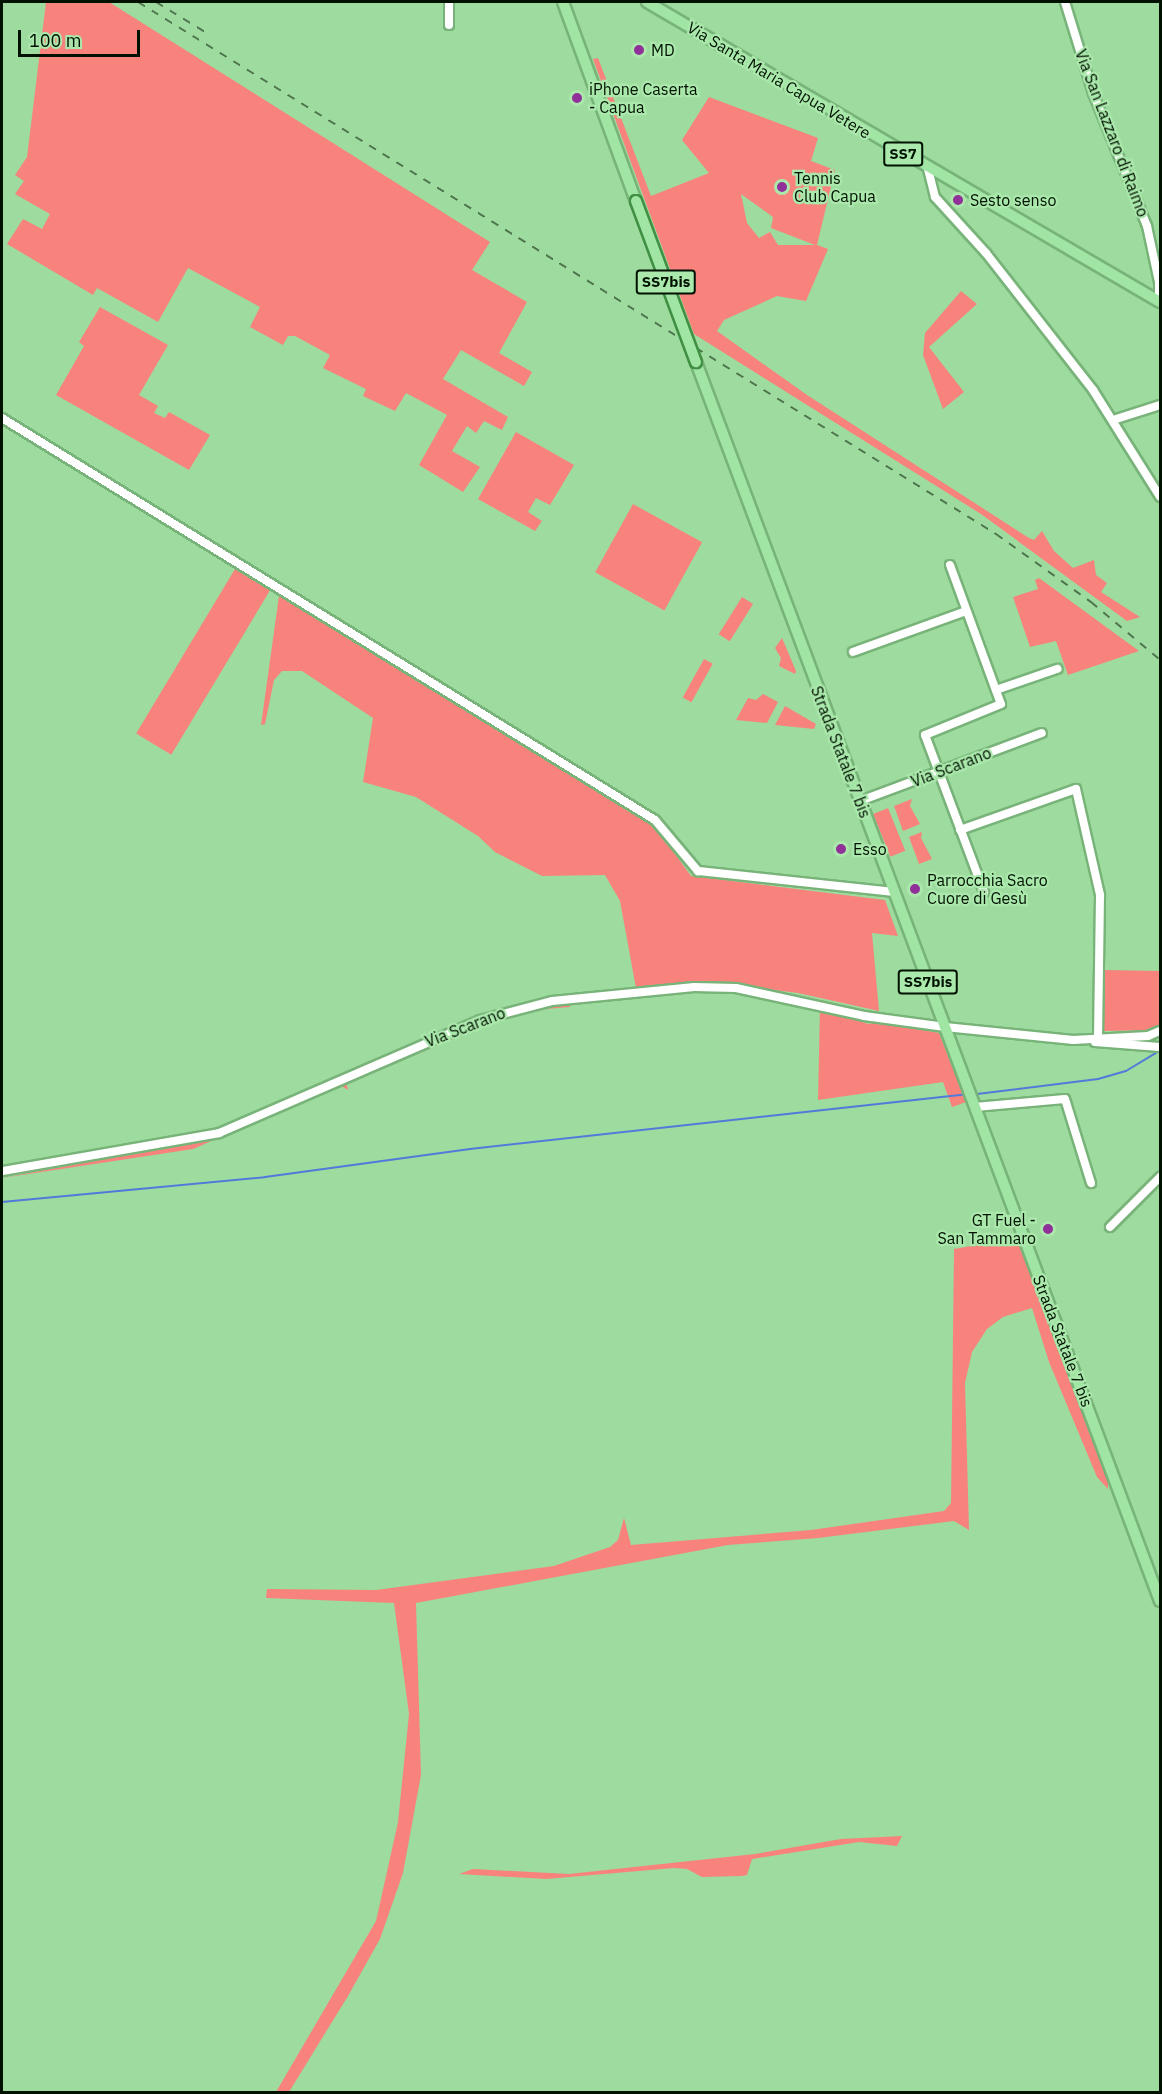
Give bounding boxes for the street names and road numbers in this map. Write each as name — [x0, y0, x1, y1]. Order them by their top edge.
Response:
street label: Via Santa Maria Capua Vetere — [684, 17, 874, 143]
street label: Via San Lazzaro di Raimo — [1071, 47, 1153, 219]
road number: SS7 — [882, 142, 924, 166]
road number: SS7bis — [634, 270, 698, 294]
street label: Strada Statale 7 bis — [807, 683, 875, 821]
street label: Via Scarano — [908, 743, 994, 791]
road number: SS7bis — [896, 970, 960, 994]
street label: Via Scarano — [422, 1003, 508, 1051]
street label: Strada Statale 7 bis — [1029, 1272, 1097, 1410]

